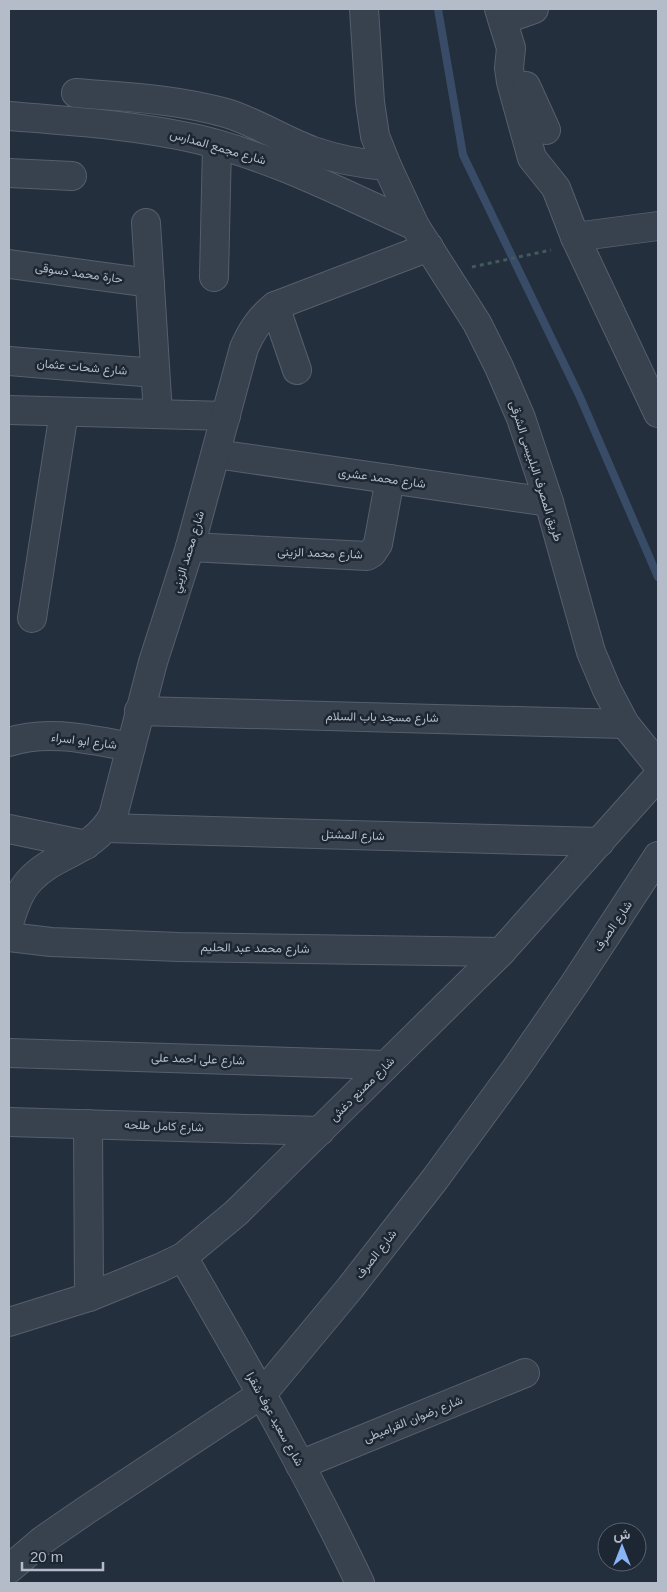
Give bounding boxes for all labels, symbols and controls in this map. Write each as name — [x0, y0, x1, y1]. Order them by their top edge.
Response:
street label: شارع مجمع المدارس — [168, 127, 268, 169]
street label: حارة محمد دسوقى — [34, 260, 124, 287]
street label: شارع شحات عثمان — [36, 356, 128, 380]
street label: طريق المصرف البلبيسى الشرقى — [506, 399, 565, 544]
street label: شارع محمد عشرى — [337, 465, 427, 493]
street label: شارع محمد الزيني — [169, 509, 210, 596]
street label: شارع محمد الزينى — [277, 545, 363, 563]
street label: شارع مسجد باب السلام — [325, 709, 439, 727]
street label: شارع ابو اسراء — [50, 730, 118, 754]
street label: شارع المشتل — [321, 827, 385, 845]
street label: شارع الصرف — [591, 898, 637, 955]
street label: شارع محمد عبد الحليم — [200, 940, 310, 958]
street label: شارع على احمد على — [151, 1050, 245, 1070]
street label: شارع مصنع دغش — [327, 1054, 399, 1126]
street label: شارع كامل طلحه — [124, 1118, 204, 1136]
street label: شارع الصرف — [353, 1227, 401, 1282]
street label: شارع سعيد عوف شقرا — [242, 1370, 307, 1469]
street label: شارع رضوان القراميطى — [361, 1393, 465, 1447]
north arrow — [597, 1522, 647, 1572]
text: ش — [614, 1526, 631, 1543]
scale bar — [22, 1540, 104, 1572]
text: 20 m — [30, 1548, 63, 1565]

